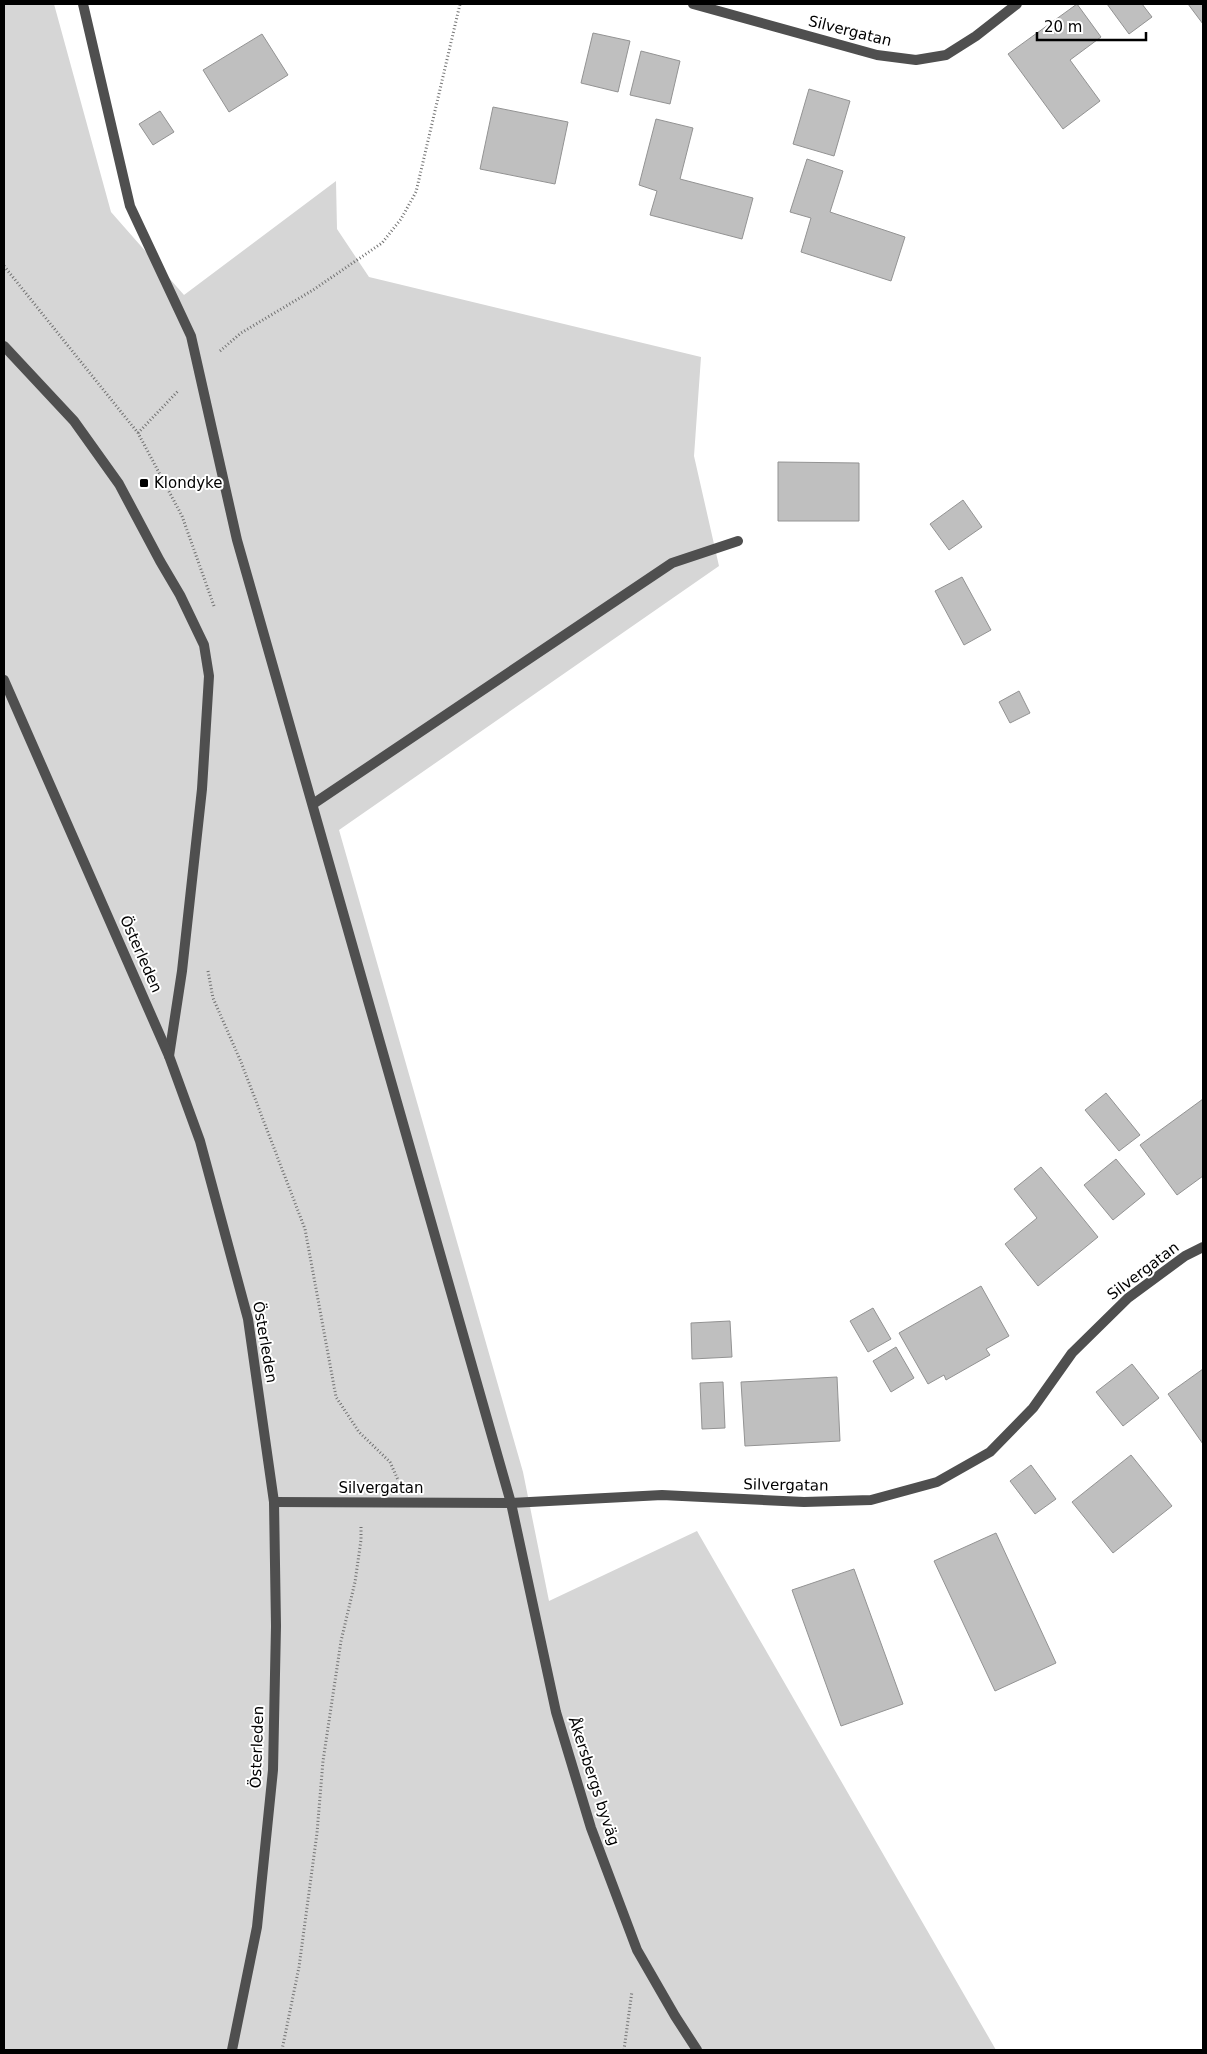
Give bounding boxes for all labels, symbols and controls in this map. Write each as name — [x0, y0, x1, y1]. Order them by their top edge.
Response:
scale bar — [1037, 10, 1146, 42]
street label: Silvergatan — [807, 12, 893, 50]
text: 20 m — [1044, 18, 1082, 36]
place label: Klondyke — [154, 474, 222, 492]
marker: Klondyke — [138, 477, 150, 489]
street label: Österleden — [116, 912, 167, 995]
street label: Silvergatan — [1104, 1238, 1182, 1304]
street label: Österleden — [249, 1300, 282, 1384]
street label: Silvergatan — [743, 1475, 829, 1495]
street label: Silvergatan — [338, 1479, 424, 1497]
street label: Österleden — [246, 1705, 267, 1789]
street label: Åkersbergs byväg — [565, 1714, 624, 1848]

